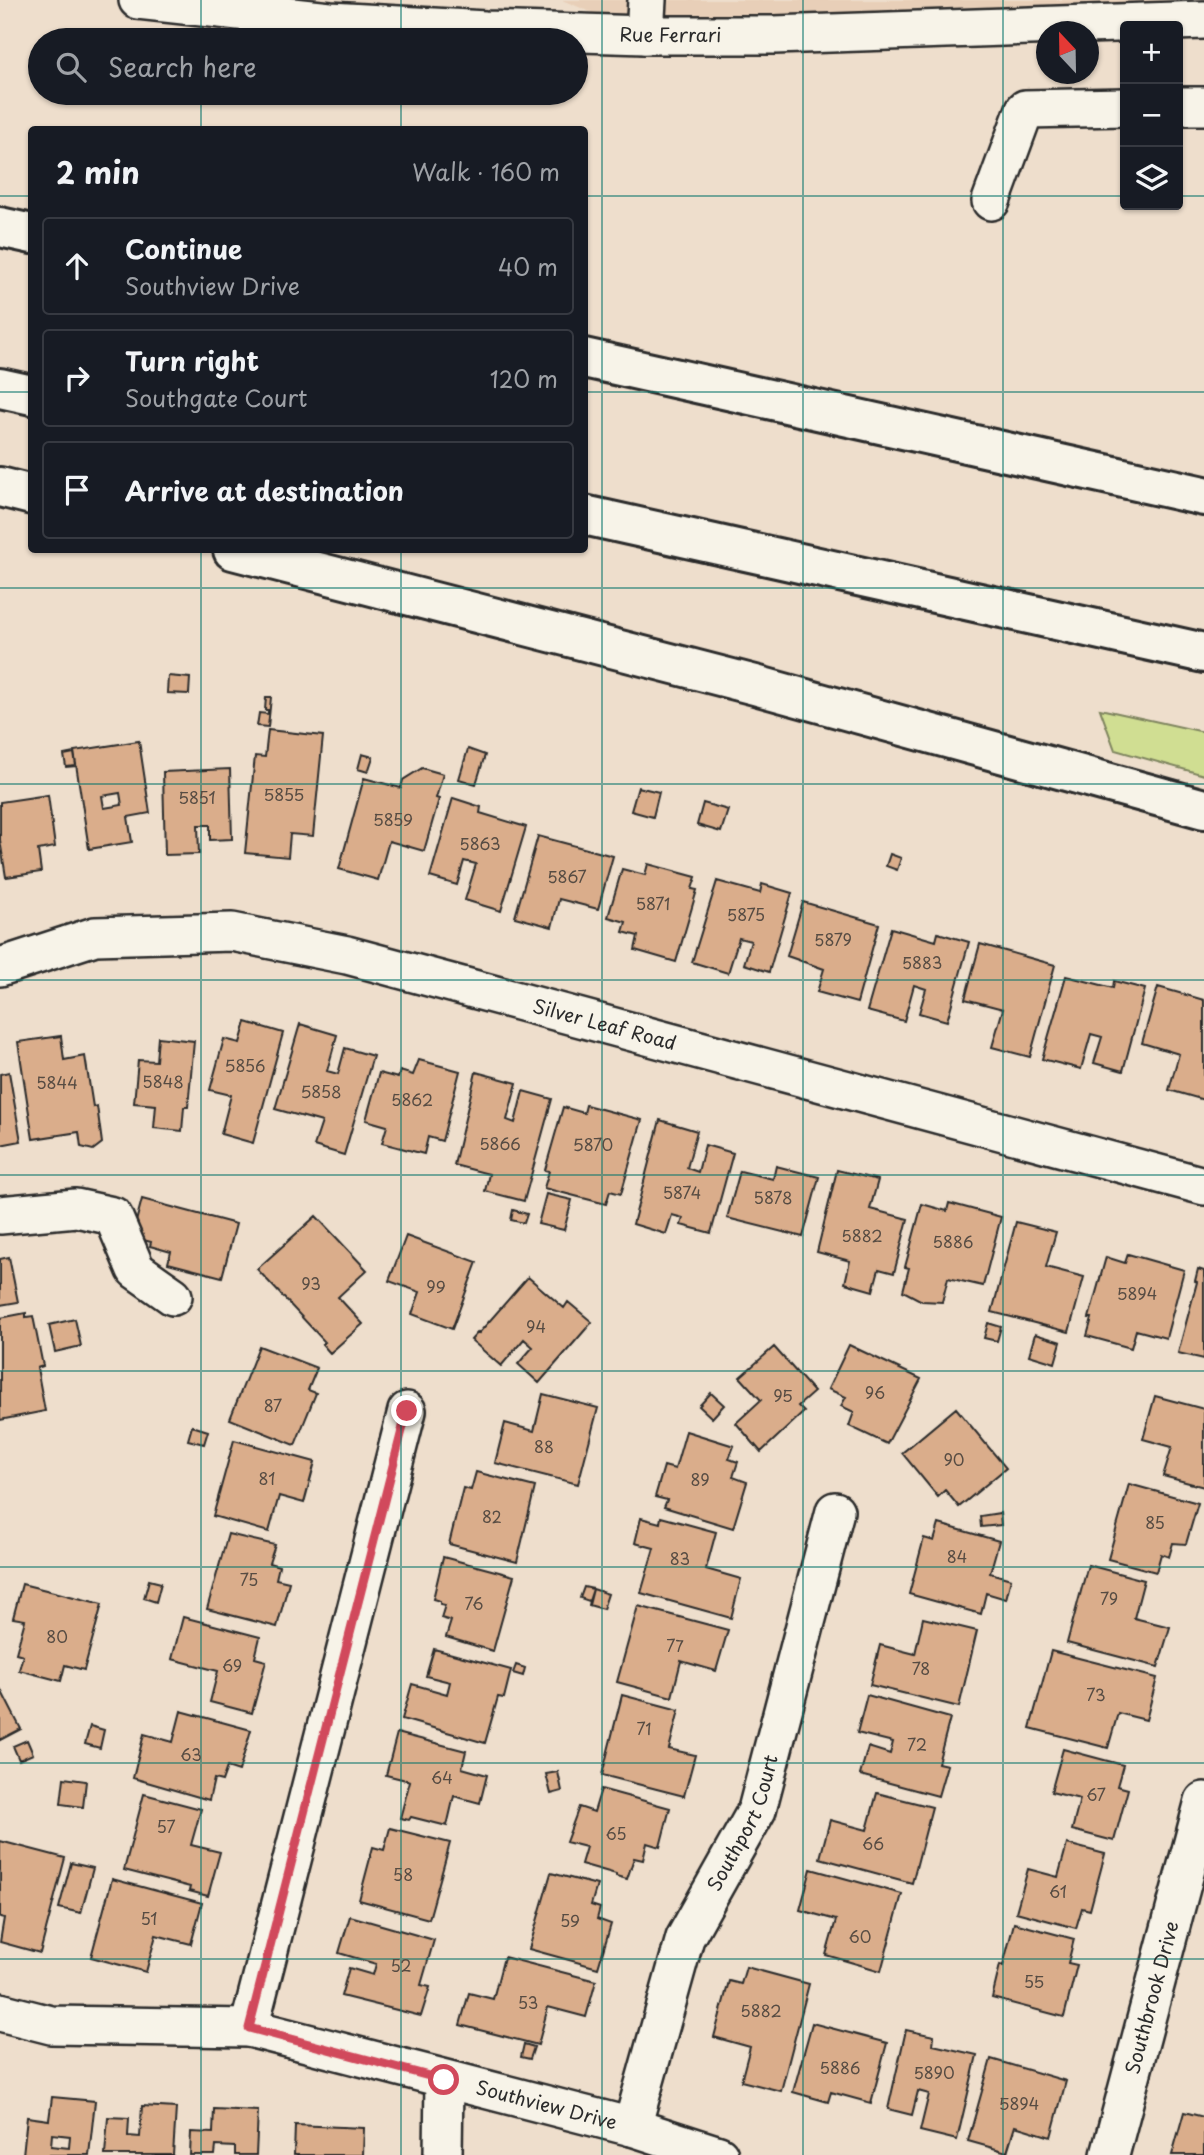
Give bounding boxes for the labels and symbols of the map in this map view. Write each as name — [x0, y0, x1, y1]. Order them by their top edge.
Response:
street label: Rue Ferrari — [619, 19, 722, 48]
north arrow — [1036, 21, 1099, 84]
house number: 5855 — [264, 782, 304, 806]
house number: 5851 — [178, 785, 216, 809]
house number: 5859 — [373, 807, 413, 831]
house number: 5863 — [459, 831, 501, 855]
house number: 5867 — [547, 864, 587, 888]
house number: 5871 — [636, 891, 670, 915]
house number: 5875 — [727, 902, 765, 926]
house number: 5879 — [814, 927, 852, 951]
house number: 5883 — [902, 950, 942, 974]
street label: Silver Leaf Road — [530, 991, 680, 1056]
house number: 5856 — [224, 1053, 266, 1077]
house number: 5848 — [142, 1069, 184, 1093]
house number: 5844 — [36, 1070, 78, 1094]
house number: 5858 — [300, 1079, 342, 1103]
house number: 5862 — [391, 1087, 433, 1111]
house number: 5866 — [479, 1131, 521, 1155]
house number: 5870 — [573, 1132, 613, 1156]
house number: 5874 — [663, 1180, 701, 1204]
house number: 5878 — [754, 1185, 792, 1209]
house number: 5882 — [841, 1223, 883, 1247]
house number: 5886 — [933, 1229, 973, 1253]
house number: 93 — [301, 1271, 321, 1295]
house number: 99 — [426, 1274, 446, 1298]
house number: 5894 — [1117, 1281, 1157, 1305]
house number: 94 — [526, 1314, 546, 1338]
house number: 96 — [865, 1380, 885, 1404]
house number: 95 — [773, 1383, 793, 1407]
house number: 87 — [264, 1393, 282, 1417]
route end — [391, 1395, 422, 1426]
house number: 88 — [534, 1434, 554, 1458]
house number: 90 — [943, 1447, 965, 1471]
house number: 81 — [258, 1466, 276, 1490]
house number: 89 — [690, 1467, 710, 1491]
house number: 82 — [482, 1504, 502, 1528]
house number: 85 — [1145, 1510, 1165, 1534]
house number: 84 — [947, 1544, 967, 1568]
house number: 83 — [670, 1546, 690, 1570]
house number: 75 — [240, 1567, 258, 1591]
house number: 79 — [1100, 1586, 1118, 1610]
house number: 76 — [464, 1591, 484, 1615]
house number: 80 — [46, 1624, 68, 1648]
house number: 77 — [666, 1633, 684, 1657]
house number: 69 — [222, 1653, 242, 1677]
house number: 78 — [912, 1656, 930, 1680]
house number: 73 — [1086, 1682, 1106, 1706]
house number: 71 — [637, 1716, 652, 1740]
house number: 72 — [907, 1732, 927, 1756]
house number: 63 — [180, 1742, 202, 1766]
street label: Southport Court — [699, 1751, 784, 1896]
house number: 64 — [431, 1765, 453, 1789]
house number: 67 — [1086, 1782, 1106, 1806]
house number: 57 — [156, 1814, 176, 1838]
house number: 65 — [605, 1821, 627, 1845]
house number: 66 — [862, 1831, 884, 1855]
house number: 58 — [393, 1862, 413, 1886]
house number: 61 — [1049, 1879, 1067, 1903]
house number: 51 — [140, 1906, 158, 1930]
house number: 59 — [560, 1908, 580, 1932]
street label: Southbrook Drive — [1117, 1918, 1185, 2077]
house number: 60 — [849, 1924, 871, 1948]
house number: 52 — [390, 1953, 412, 1977]
house number: 55 — [1024, 1969, 1044, 1993]
house number: 53 — [518, 1990, 538, 2014]
house number: 5882 — [740, 1998, 782, 2022]
house number: 5886 — [820, 2055, 860, 2079]
house number: 5890 — [913, 2060, 955, 2084]
route start — [428, 2064, 459, 2095]
street label: Southview Drive — [473, 2072, 620, 2136]
house number: 5894 — [999, 2091, 1039, 2115]

